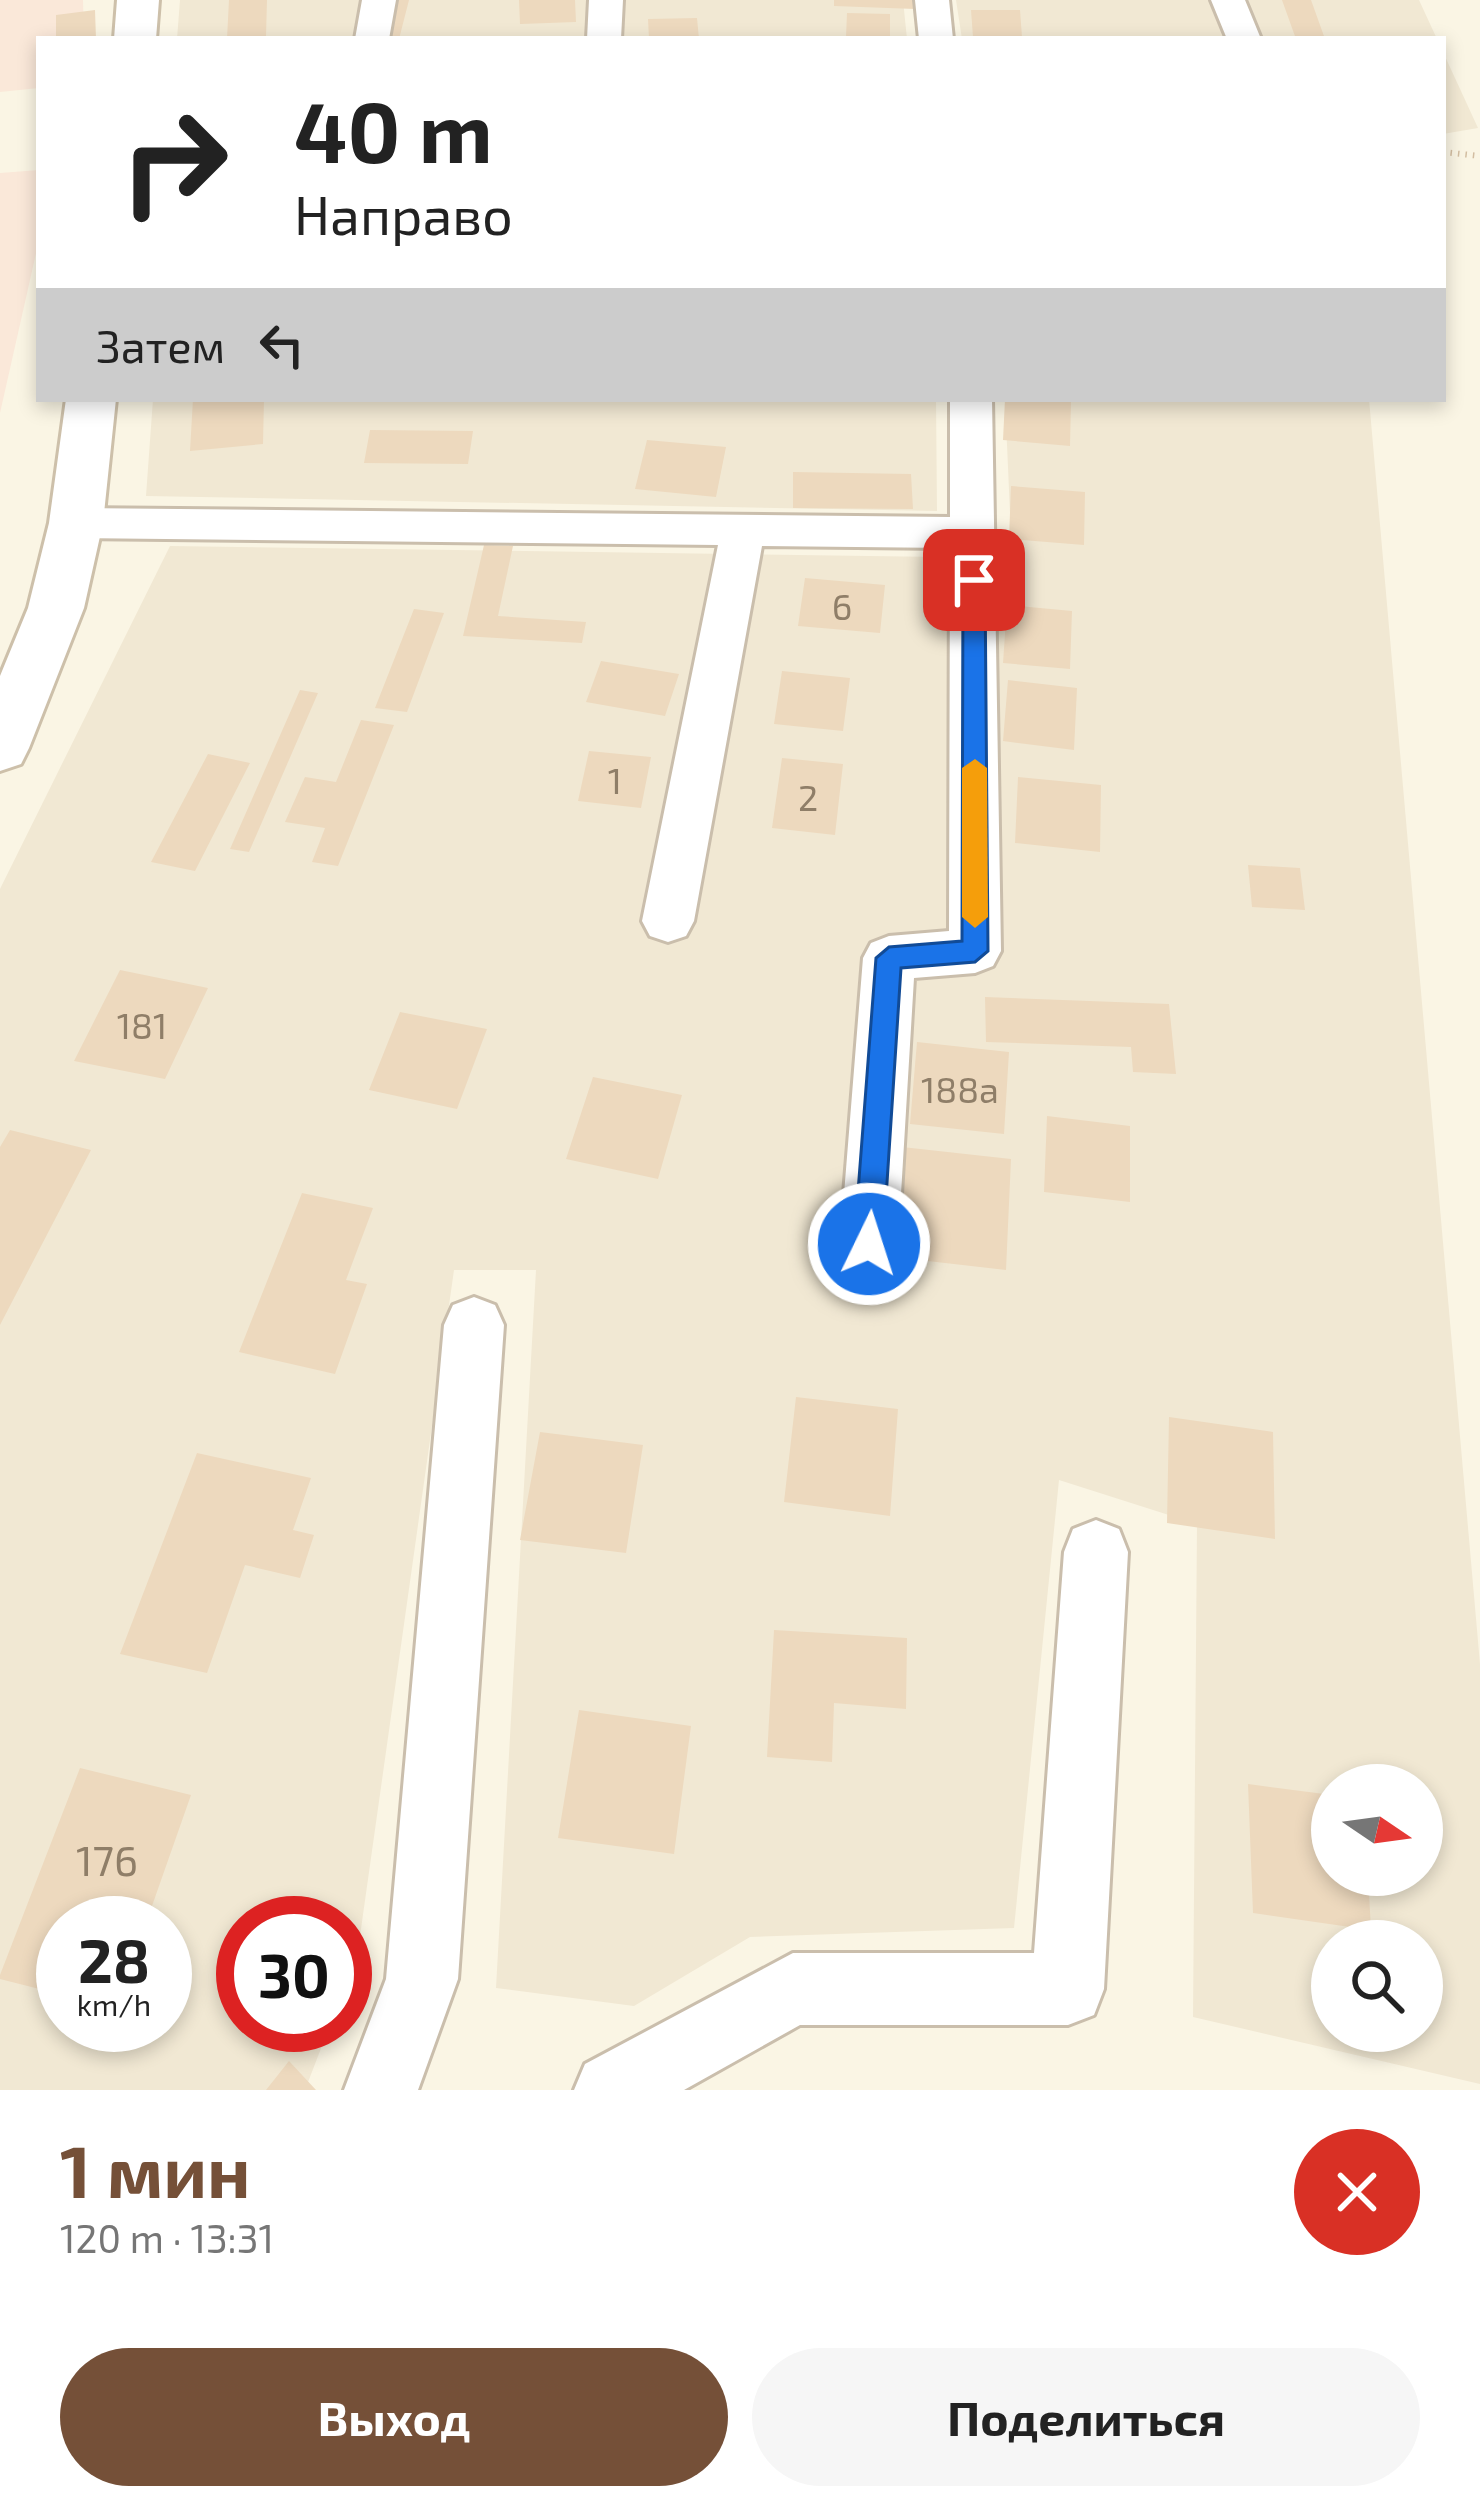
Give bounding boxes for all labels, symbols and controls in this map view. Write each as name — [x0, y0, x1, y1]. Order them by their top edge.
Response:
text: 40 m — [294, 79, 493, 180]
icon: right — [96, 84, 252, 240]
text: Направо — [294, 181, 513, 246]
icon: left — [249, 312, 315, 378]
text: Затем — [96, 318, 225, 372]
pin — [923, 529, 1025, 631]
icon: arrive — [941, 547, 1007, 613]
house number: 6 — [832, 584, 852, 627]
house number: 1 — [608, 758, 622, 801]
house number: 2 — [798, 775, 818, 818]
house number: 181 — [117, 1003, 167, 1046]
house number: 188а — [921, 1067, 999, 1110]
position arrow — [806, 1181, 932, 1307]
north arrow — [1311, 1764, 1443, 1896]
map controls — [1311, 1764, 1443, 2052]
house number: 176 — [76, 1834, 138, 1884]
speed limit sign: 30 — [216, 1896, 372, 2052]
button: search — [1311, 1920, 1443, 2052]
text: 28 — [78, 1923, 150, 1995]
text: km/h — [77, 1986, 151, 2022]
text: 1 мин — [60, 2126, 251, 2212]
button: close — [1294, 2129, 1420, 2255]
text: 120 m · 13:31 — [60, 2214, 274, 2261]
button: Выход — [60, 2348, 728, 2486]
button: Поделиться — [752, 2348, 1420, 2486]

